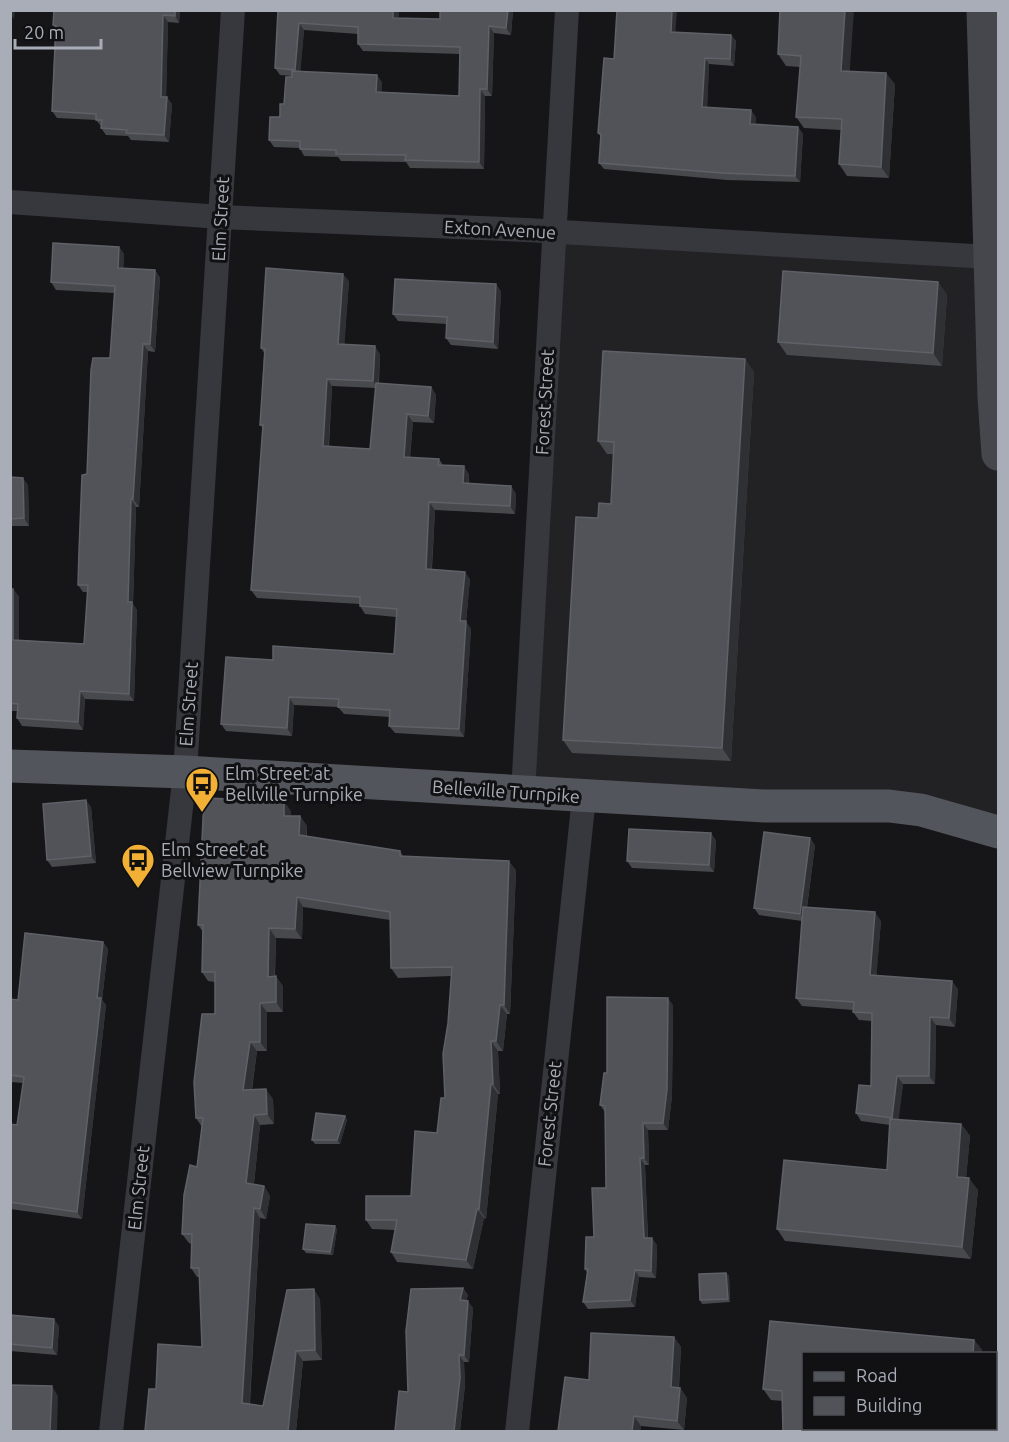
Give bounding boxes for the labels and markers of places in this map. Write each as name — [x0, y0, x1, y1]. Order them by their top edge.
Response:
place label: Elm Street at Bellville Turnpike — [225, 763, 363, 804]
bus stop icon: Elm Street at Bellville Turnpike — [184, 766, 220, 813]
place label: Elm Street at Bellview Turnpike — [161, 839, 303, 880]
bus stop icon: Elm Street at Bellview Turnpike — [120, 842, 156, 889]

